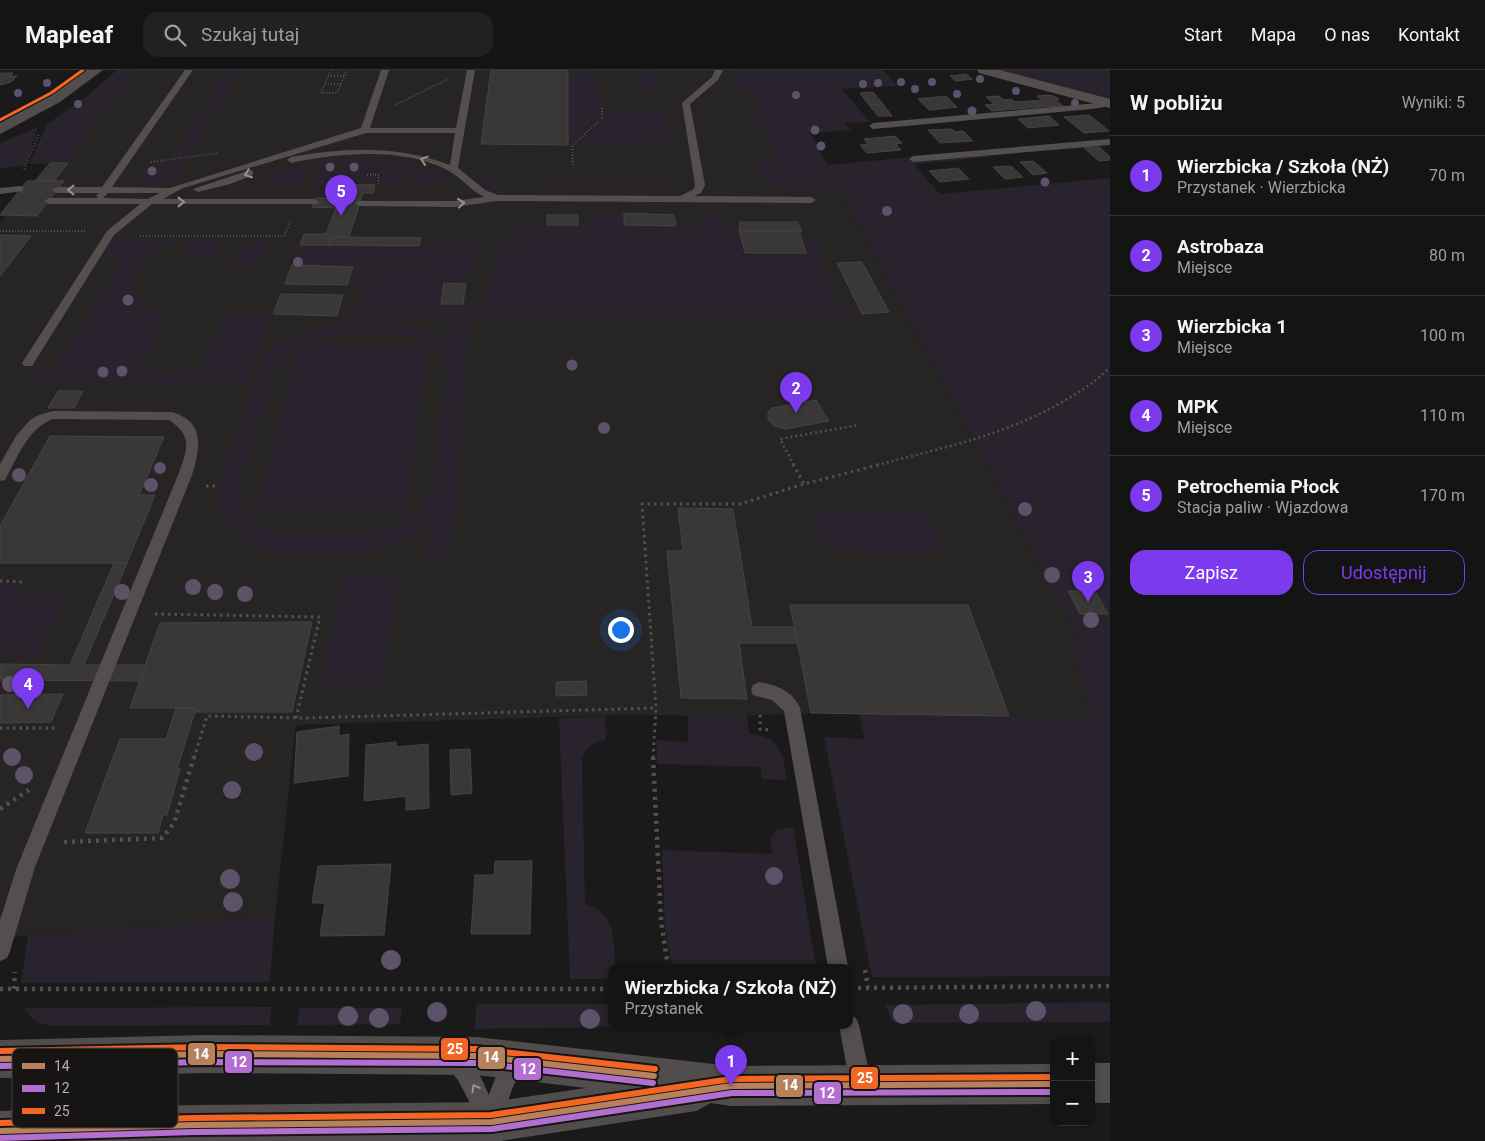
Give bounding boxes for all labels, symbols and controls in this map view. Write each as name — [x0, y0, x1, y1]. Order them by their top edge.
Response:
search box — [143, 12, 493, 57]
text: Mapleaf — [25, 21, 113, 49]
icon: search — [161, 21, 189, 49]
text: Szukaj tutaj — [201, 23, 299, 46]
text: Start — [1184, 24, 1223, 45]
text: Mapa — [1251, 24, 1296, 45]
text: O nas — [1324, 24, 1370, 45]
text: Kontakt — [1398, 24, 1460, 45]
text: W pobliżu — [1130, 91, 1223, 115]
text: Wyniki: 5 — [1402, 93, 1465, 112]
text: Wierzbicka / Szkoła (NŻ) — [1177, 155, 1389, 178]
one-way arrow — [421, 156, 429, 166]
text: 1 — [1141, 166, 1151, 185]
text: 70 m — [1429, 166, 1465, 185]
one-way arrow — [244, 168, 253, 178]
pin: 5 — [325, 175, 357, 216]
text: Przystanek · Wierzbicka — [1177, 178, 1346, 197]
one-way arrow — [66, 185, 74, 195]
one-way arrow — [178, 197, 186, 207]
one-way arrow — [457, 198, 465, 209]
text: Astrobaza — [1177, 235, 1264, 258]
text: 2 — [1141, 246, 1151, 265]
text: 80 m — [1429, 246, 1465, 265]
text: Miejsce — [1177, 258, 1232, 277]
text: Wierzbicka 1 — [1177, 315, 1287, 338]
text: 3 — [1141, 326, 1151, 345]
text: 100 m — [1420, 326, 1465, 345]
text: Miejsce — [1177, 338, 1232, 357]
pin: 2 — [780, 372, 812, 413]
text: MPK — [1177, 395, 1218, 418]
text: 4 — [1141, 406, 1151, 425]
text: 110 m — [1420, 406, 1465, 425]
text: Miejsce — [1177, 418, 1232, 437]
text: Petrochemia Płock — [1177, 475, 1339, 498]
text: 5 — [1141, 486, 1151, 505]
text: 170 m — [1420, 486, 1465, 505]
text: Stacja paliw · Wjazdowa — [1177, 498, 1348, 517]
button: Zapisz — [1130, 550, 1293, 595]
button: Udostępnij — [1303, 550, 1465, 595]
pin: 3 — [1072, 561, 1104, 602]
your location — [608, 617, 634, 643]
pin: 4 — [12, 668, 44, 709]
popup — [608, 964, 853, 1029]
text: Wierzbicka / Szkoła (NŻ) — [624, 976, 837, 999]
text: Przystanek — [624, 999, 703, 1018]
map controls — [1050, 1036, 1095, 1126]
button: + — [1050, 1036, 1095, 1081]
line badge: 25 — [440, 1037, 469, 1061]
text: 25 — [447, 1041, 463, 1057]
line badge: 14 — [187, 1042, 216, 1066]
pin: 1 — [715, 1045, 747, 1086]
text: 14 — [193, 1046, 209, 1062]
line badge: 14 — [477, 1046, 506, 1070]
legend — [12, 1048, 178, 1128]
text: 14 — [483, 1049, 499, 1065]
line badge: 12 — [224, 1050, 253, 1074]
text: 12 — [231, 1054, 247, 1070]
line badge: 12 — [513, 1057, 542, 1081]
text: 14 — [54, 1058, 70, 1074]
text: 12 — [520, 1061, 536, 1077]
line badge: 25 — [850, 1066, 879, 1090]
text: 25 — [857, 1070, 873, 1086]
line badge: 14 — [775, 1074, 804, 1098]
text: 14 — [782, 1077, 798, 1093]
text: 12 — [54, 1080, 70, 1096]
line badge: 12 — [813, 1081, 842, 1105]
button: − — [1050, 1081, 1095, 1126]
one-way arrow — [471, 1084, 481, 1093]
text: 12 — [819, 1085, 835, 1101]
text: 25 — [54, 1103, 70, 1119]

